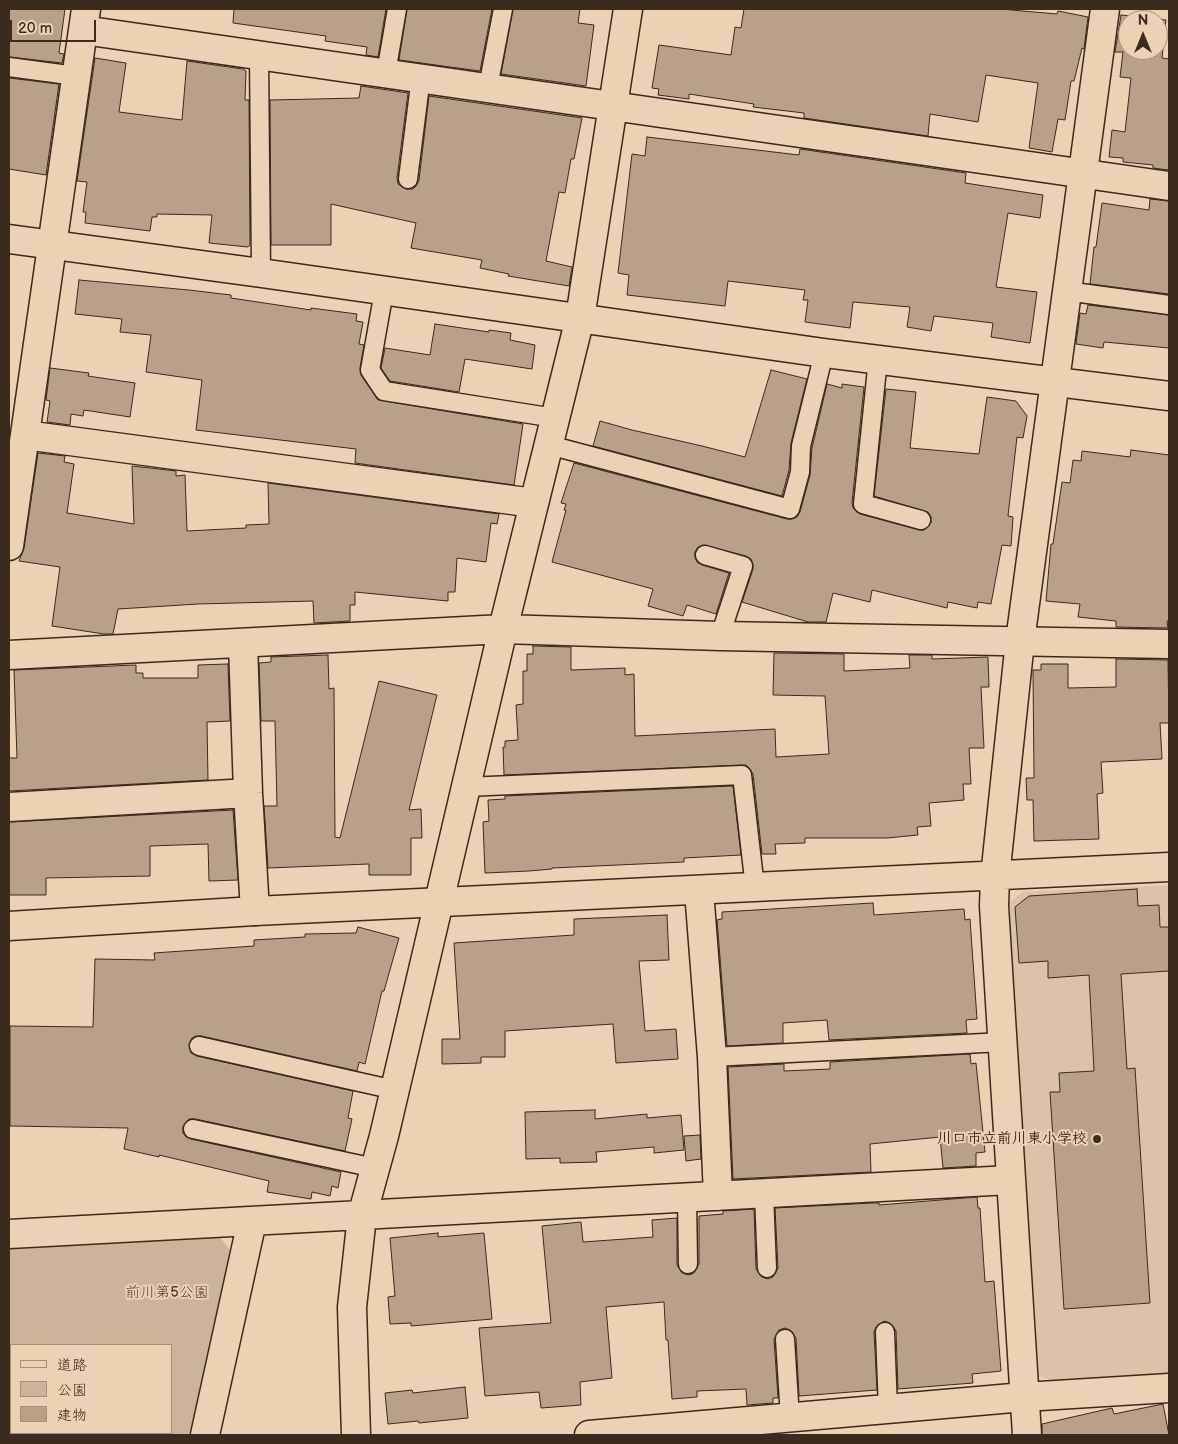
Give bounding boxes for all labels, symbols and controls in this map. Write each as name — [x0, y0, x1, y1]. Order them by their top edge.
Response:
scale bar — [12, 10, 99, 42]
north arrow — [1118, 10, 1168, 60]
text: N — [1138, 12, 1148, 29]
text: 20 m — [18, 19, 52, 38]
place label: 川口市立前川東小学校 — [937, 1130, 1087, 1148]
marker: 川口市立前川東小学校 — [1091, 1133, 1103, 1145]
park label: 前川第5公園 — [125, 1284, 209, 1302]
legend — [10, 1344, 172, 1434]
text: 道路 — [57, 1356, 87, 1375]
text: 公園 — [57, 1381, 87, 1400]
text: 建物 — [57, 1406, 87, 1425]

